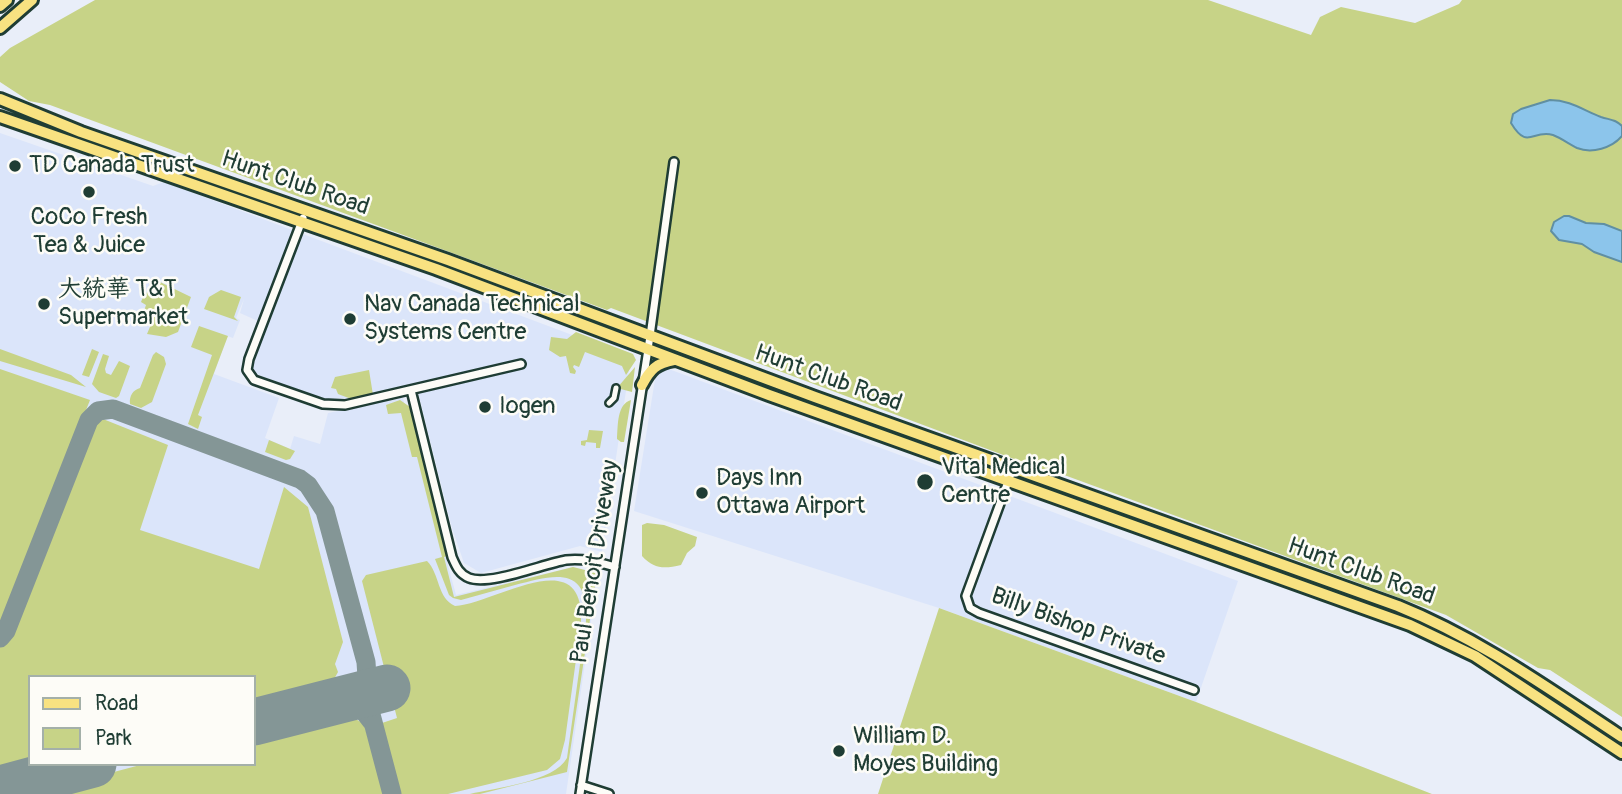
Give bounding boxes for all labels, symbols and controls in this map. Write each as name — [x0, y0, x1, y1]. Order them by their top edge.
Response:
street label: Hunt Club Road — [217, 145, 373, 223]
place label: TD Canada Trust — [29, 152, 194, 180]
marker: TD Canada Trust — [7, 158, 23, 174]
marker: CoCo Fresh Tea & Juice — [81, 184, 97, 200]
place label: CoCo Fresh Tea & Juice — [31, 204, 147, 260]
place label: 大統華 T&T Supermarket — [58, 276, 188, 332]
place label: Nav Canada Technical Systems Centre — [364, 291, 580, 347]
marker: 大統華 T&T Supermarket — [36, 296, 52, 312]
marker: Nav Canada Technical Systems Centre — [342, 311, 358, 327]
street label: Hunt Club Road — [750, 339, 906, 419]
place label: Iogen — [499, 393, 556, 421]
marker: Iogen — [477, 399, 493, 415]
place label: Vital Medical Centre — [941, 454, 1066, 510]
street label: Paul Benoit Driveway — [566, 458, 626, 666]
place label: Days Inn Ottawa Airport — [716, 465, 865, 521]
marker: Vital Medical Centre — [915, 472, 935, 492]
marker: Days Inn Ottawa Airport — [694, 485, 710, 501]
street label: Hunt Club Road — [1283, 532, 1439, 612]
street label: Billy Bishop Private — [987, 582, 1169, 672]
legend — [28, 675, 256, 766]
text: Road — [95, 690, 139, 717]
place label: William D. Moyes Building — [853, 723, 998, 779]
text: Park — [95, 725, 132, 752]
marker: William D. Moyes Building — [831, 743, 847, 759]

